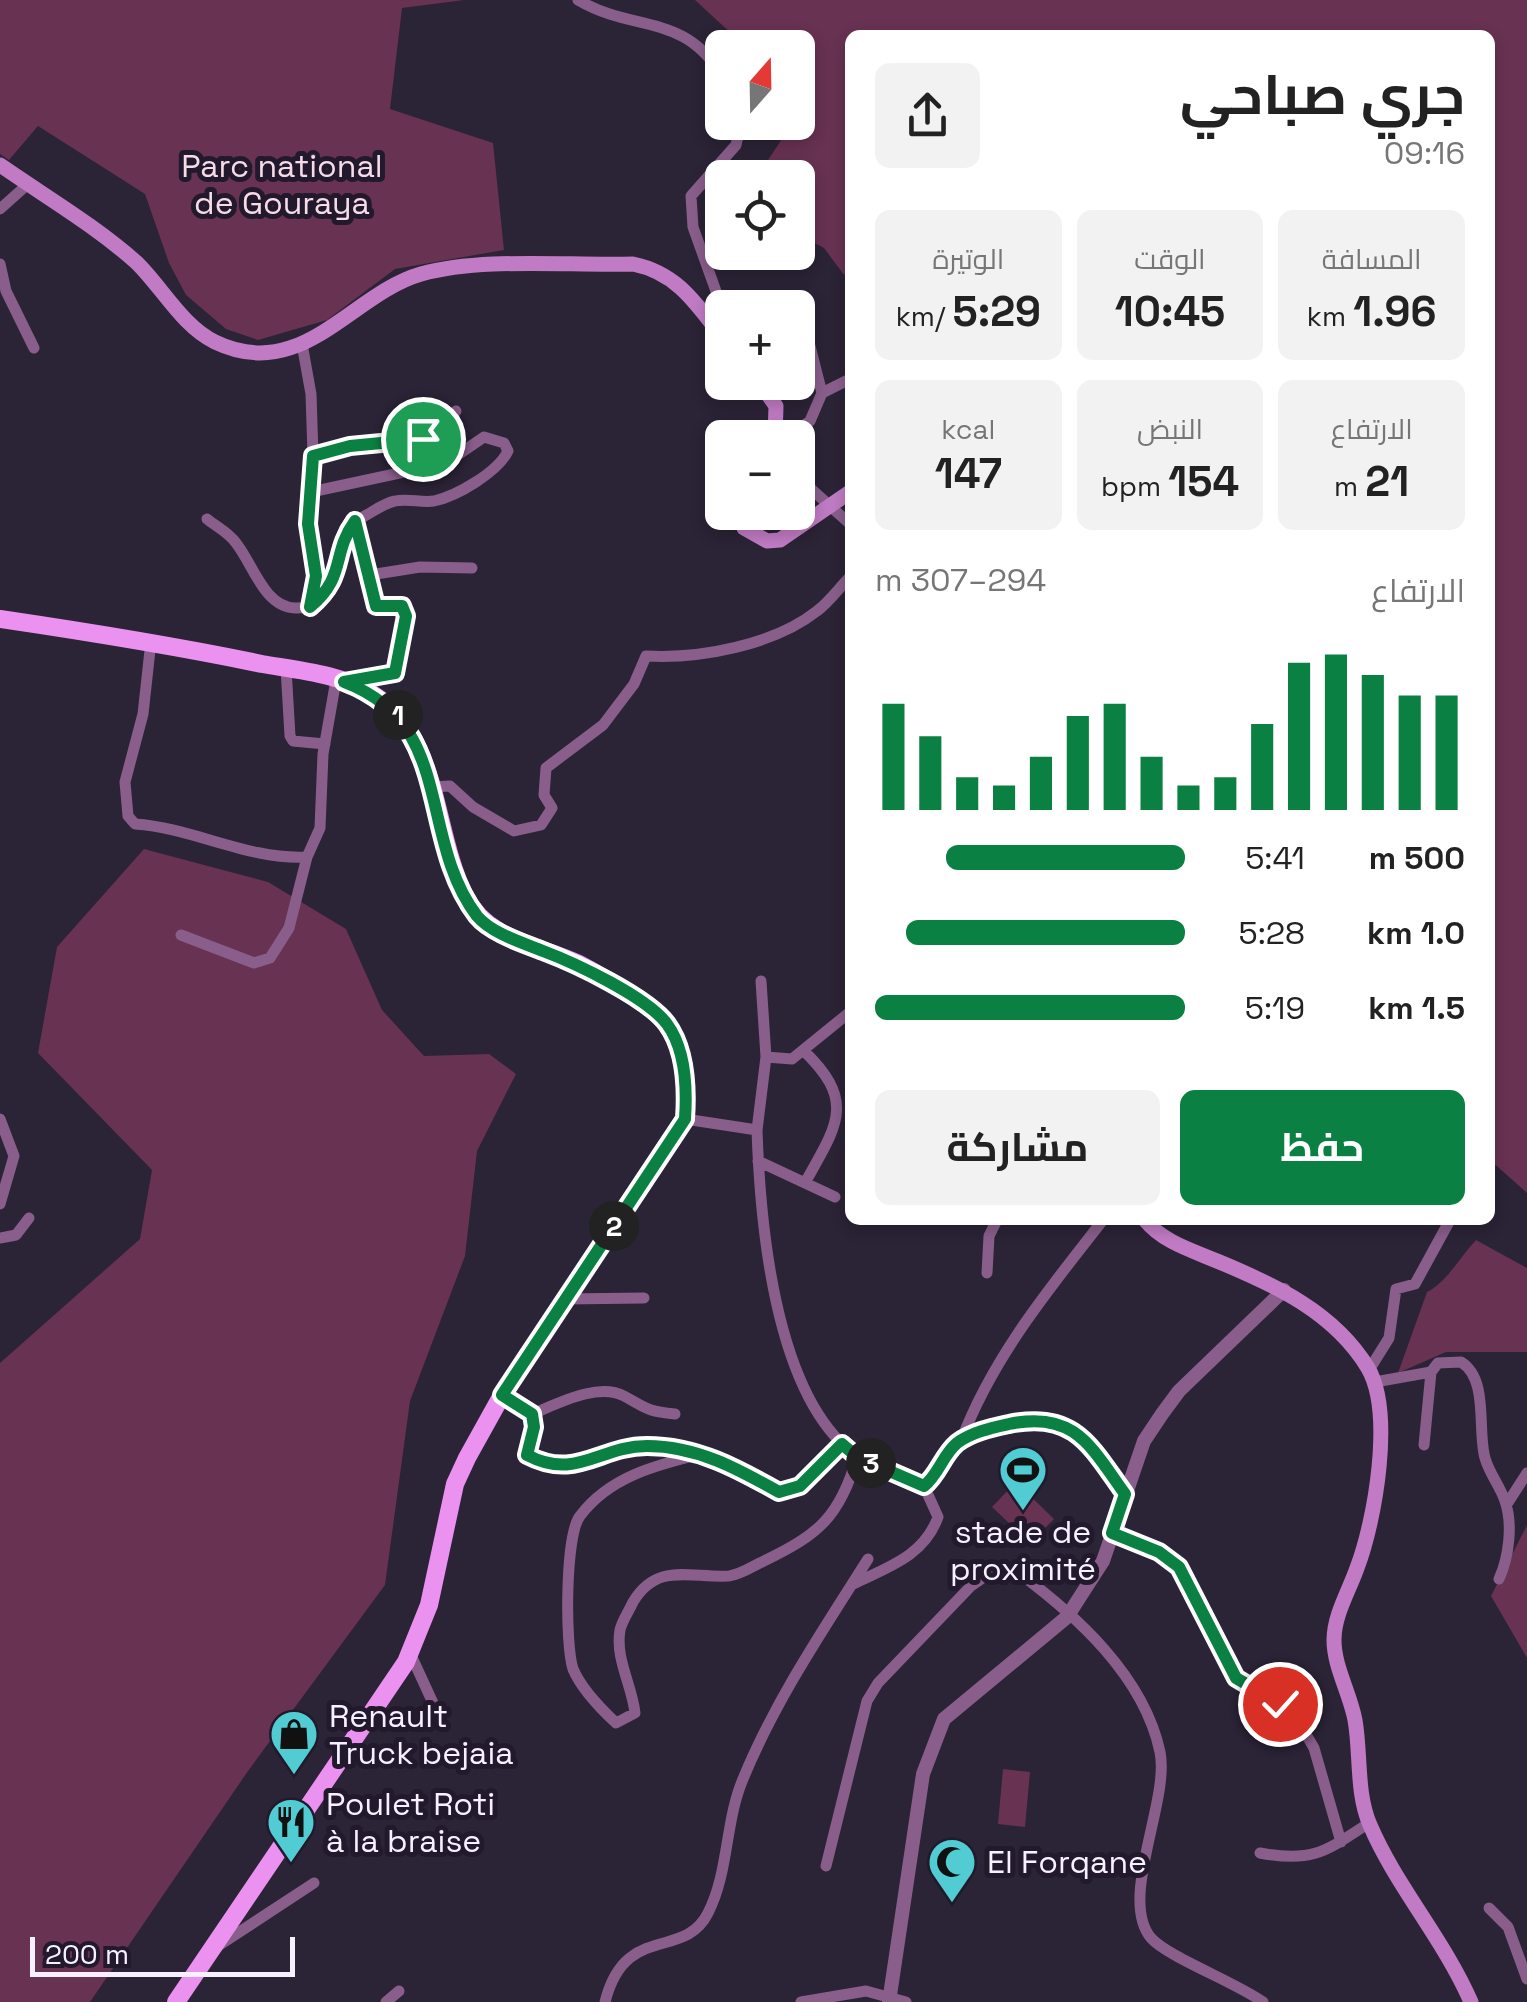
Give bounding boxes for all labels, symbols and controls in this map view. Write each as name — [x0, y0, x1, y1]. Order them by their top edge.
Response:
north arrow — [705, 30, 815, 140]
map controls — [705, 30, 815, 530]
text: جري صباحي — [1180, 60, 1465, 130]
button: share — [875, 63, 980, 168]
text: 09:16 — [1384, 133, 1465, 173]
park label: Parc national de Gouraya — [181, 146, 383, 223]
button: locate — [705, 160, 815, 270]
text: الوتيرة — [932, 241, 1004, 277]
text: الوقت — [1134, 241, 1206, 277]
text: المسافة — [1322, 241, 1422, 277]
text: 5:29 — [952, 285, 1041, 338]
text: 10:45 — [1115, 285, 1225, 338]
text: 1.96 — [1353, 285, 1437, 338]
button: + — [705, 290, 815, 400]
text: /km — [896, 298, 952, 334]
text: km — [1307, 298, 1353, 334]
pin — [381, 397, 466, 482]
text: kcal — [941, 411, 995, 447]
text: النبض — [1137, 411, 1203, 447]
text: الارتفاع — [1331, 411, 1413, 447]
icon: arrive — [396, 412, 451, 467]
button: − — [705, 420, 815, 530]
text: 147 — [935, 447, 1002, 500]
text: 154 — [1168, 455, 1239, 508]
text: 21 — [1365, 455, 1409, 508]
text: bpm — [1101, 468, 1168, 504]
text: m — [1334, 468, 1365, 504]
text: 294–307 m — [875, 560, 1046, 600]
text: الارتفاع — [1371, 571, 1465, 611]
pin: 1 — [373, 690, 423, 740]
text: 1 — [392, 697, 404, 733]
text: 5:41 — [1245, 838, 1305, 878]
text: 500 m — [1369, 838, 1465, 878]
text: 5:28 — [1239, 913, 1305, 953]
text: 1.0 km — [1367, 913, 1465, 953]
text: 5:19 — [1245, 988, 1305, 1028]
text: 1.5 km — [1368, 988, 1465, 1028]
button: مشاركة — [875, 1090, 1160, 1205]
button: حفظ — [1180, 1090, 1465, 1205]
pin: 2 — [589, 1201, 639, 1251]
text: 2 — [606, 1208, 622, 1244]
pin: 3 — [846, 1438, 896, 1488]
sports icon: stade de proximité — [997, 1444, 1049, 1512]
text: 3 — [862, 1445, 880, 1481]
place label: stade de proximité — [950, 1512, 1096, 1589]
pin — [1238, 1662, 1323, 1747]
icon: check — [1253, 1677, 1308, 1732]
place label: Renault Truck bejaia — [329, 1696, 514, 1773]
shop icon: Renault Truck bejaia — [268, 1708, 320, 1776]
place label: Poulet Roti à la braise — [326, 1784, 495, 1861]
restaurant icon: Poulet Roti à la braise — [265, 1796, 317, 1864]
mosque icon: El Forqane — [926, 1836, 978, 1904]
place label: El Forqane — [987, 1842, 1147, 1882]
scale bar — [30, 1932, 295, 1976]
text: 200 m — [45, 1936, 129, 1972]

